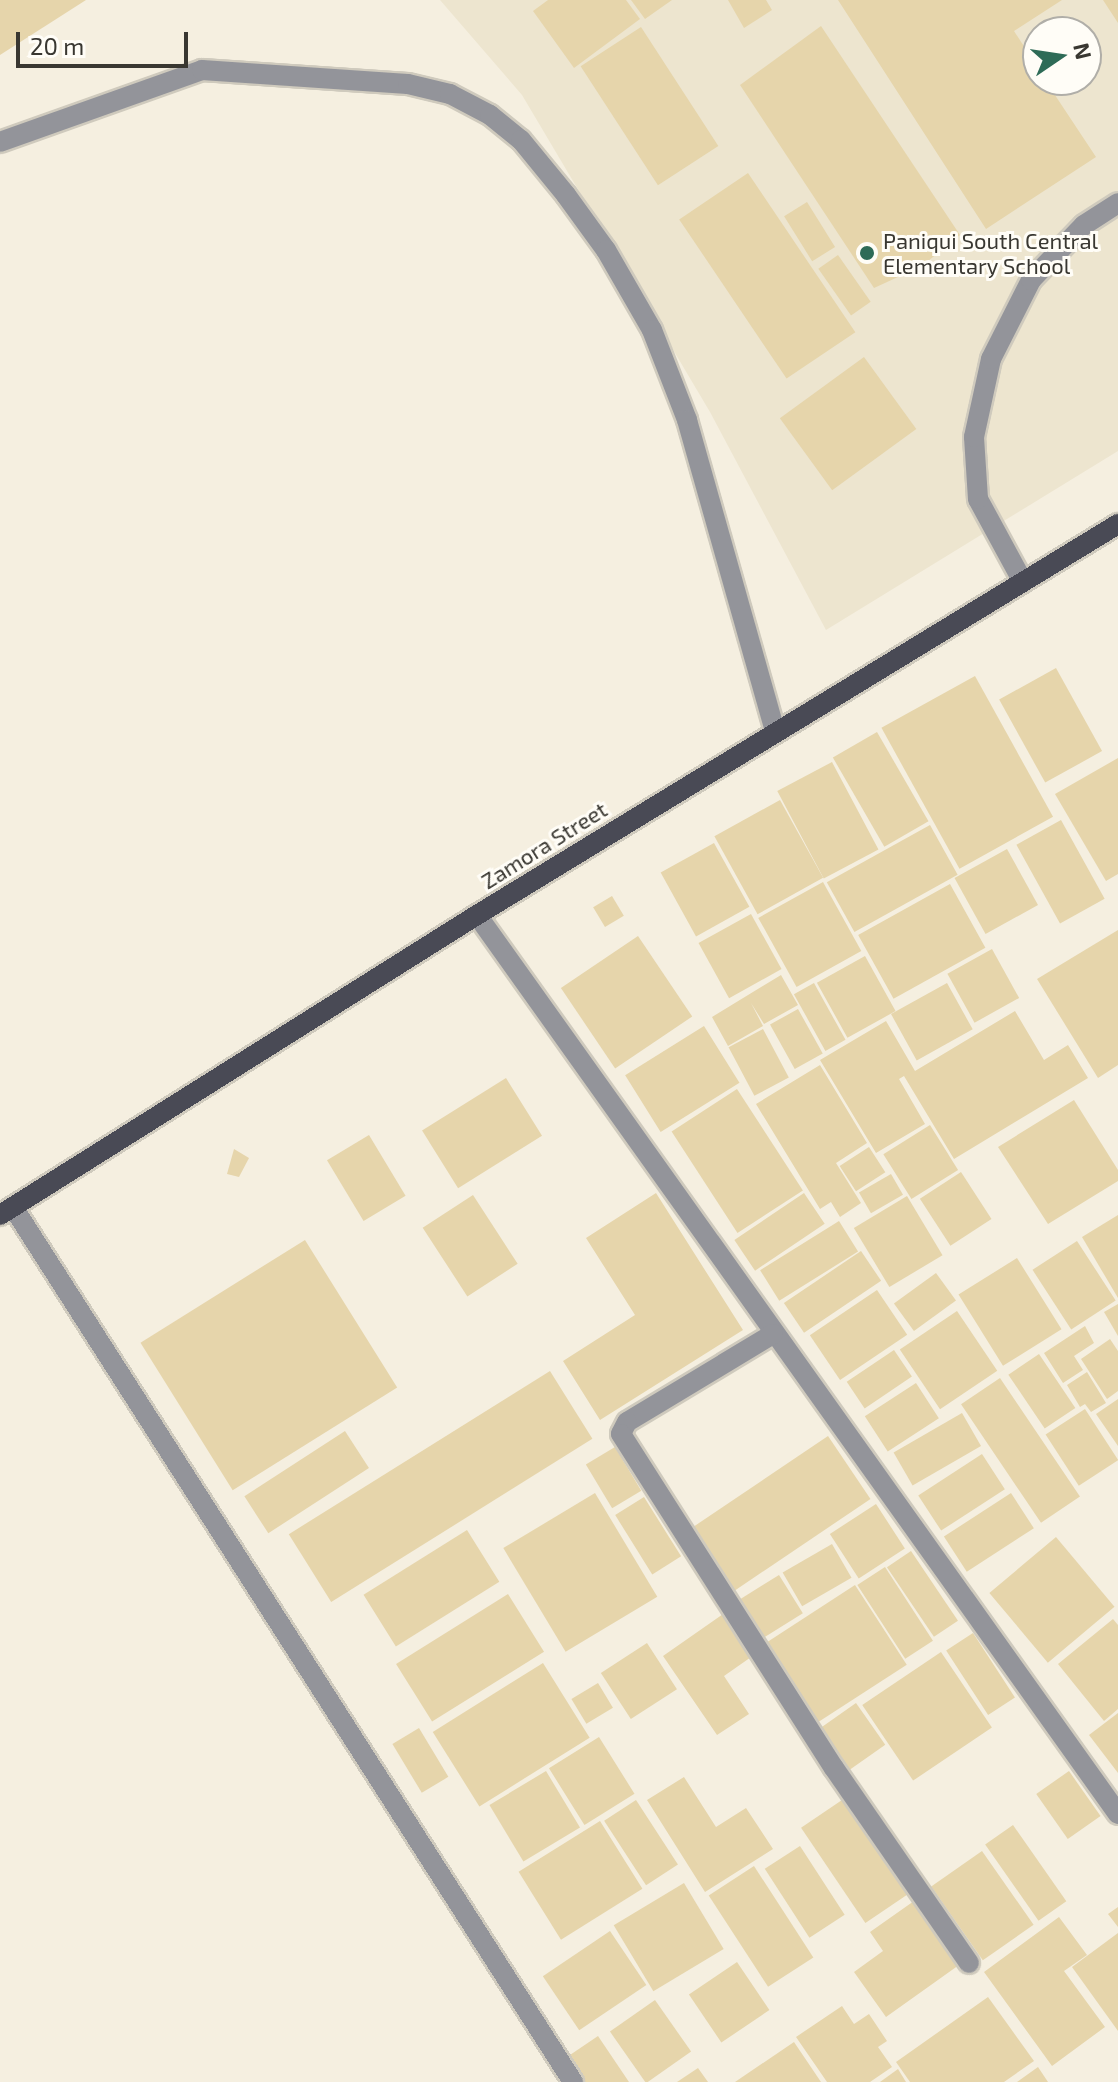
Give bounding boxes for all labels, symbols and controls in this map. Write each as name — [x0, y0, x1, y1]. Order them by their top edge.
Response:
scale bar — [20, 16, 192, 66]
north arrow — [1022, 16, 1102, 96]
text: 20 m — [30, 31, 84, 60]
text: N — [1069, 40, 1098, 62]
place label: Paniqui South Central Elementary School — [883, 227, 1098, 278]
marker: Paniqui South Central Elementary School — [858, 244, 876, 262]
street label: Zamora Street — [476, 796, 612, 894]

